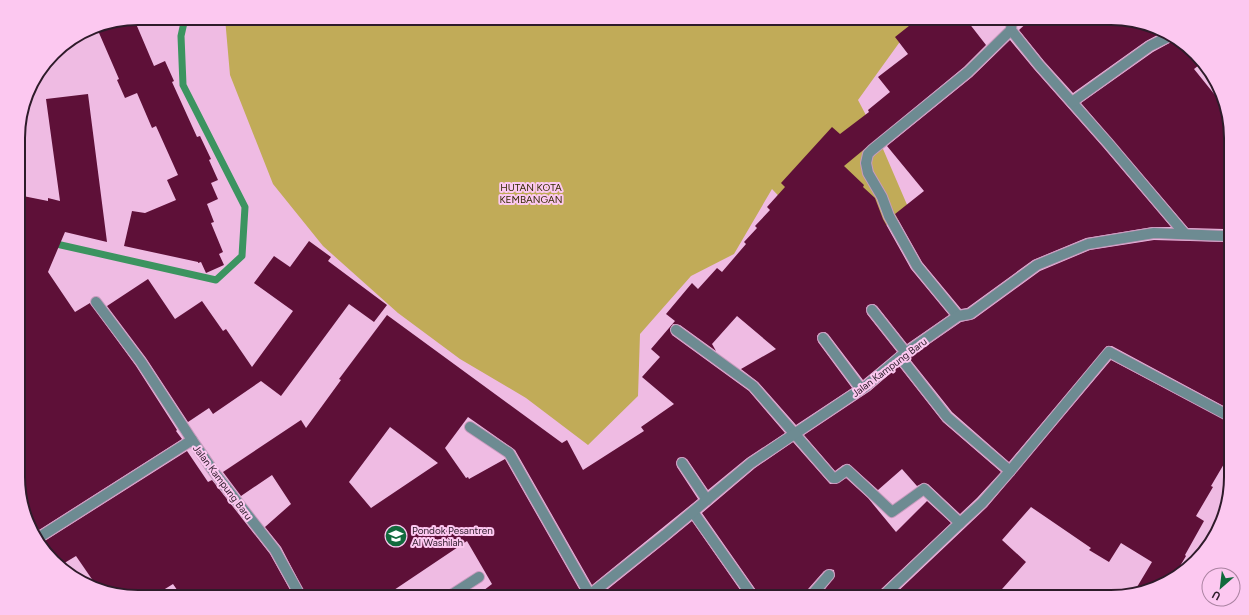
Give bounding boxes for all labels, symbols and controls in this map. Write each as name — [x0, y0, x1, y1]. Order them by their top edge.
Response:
park label: HUTAN KOTA KEMBANGAN — [499, 181, 563, 206]
street label: Jalan Kampung Baru — [849, 335, 929, 400]
street label: Jalan Kampung Baru — [190, 442, 255, 522]
school or university icon: Pondok Pesantren Al Washilah — [383, 523, 409, 549]
place label: Pondok Pesantren Al Washilah — [412, 524, 493, 549]
north arrow — [1201, 567, 1241, 607]
text: U — [1210, 588, 1223, 603]

